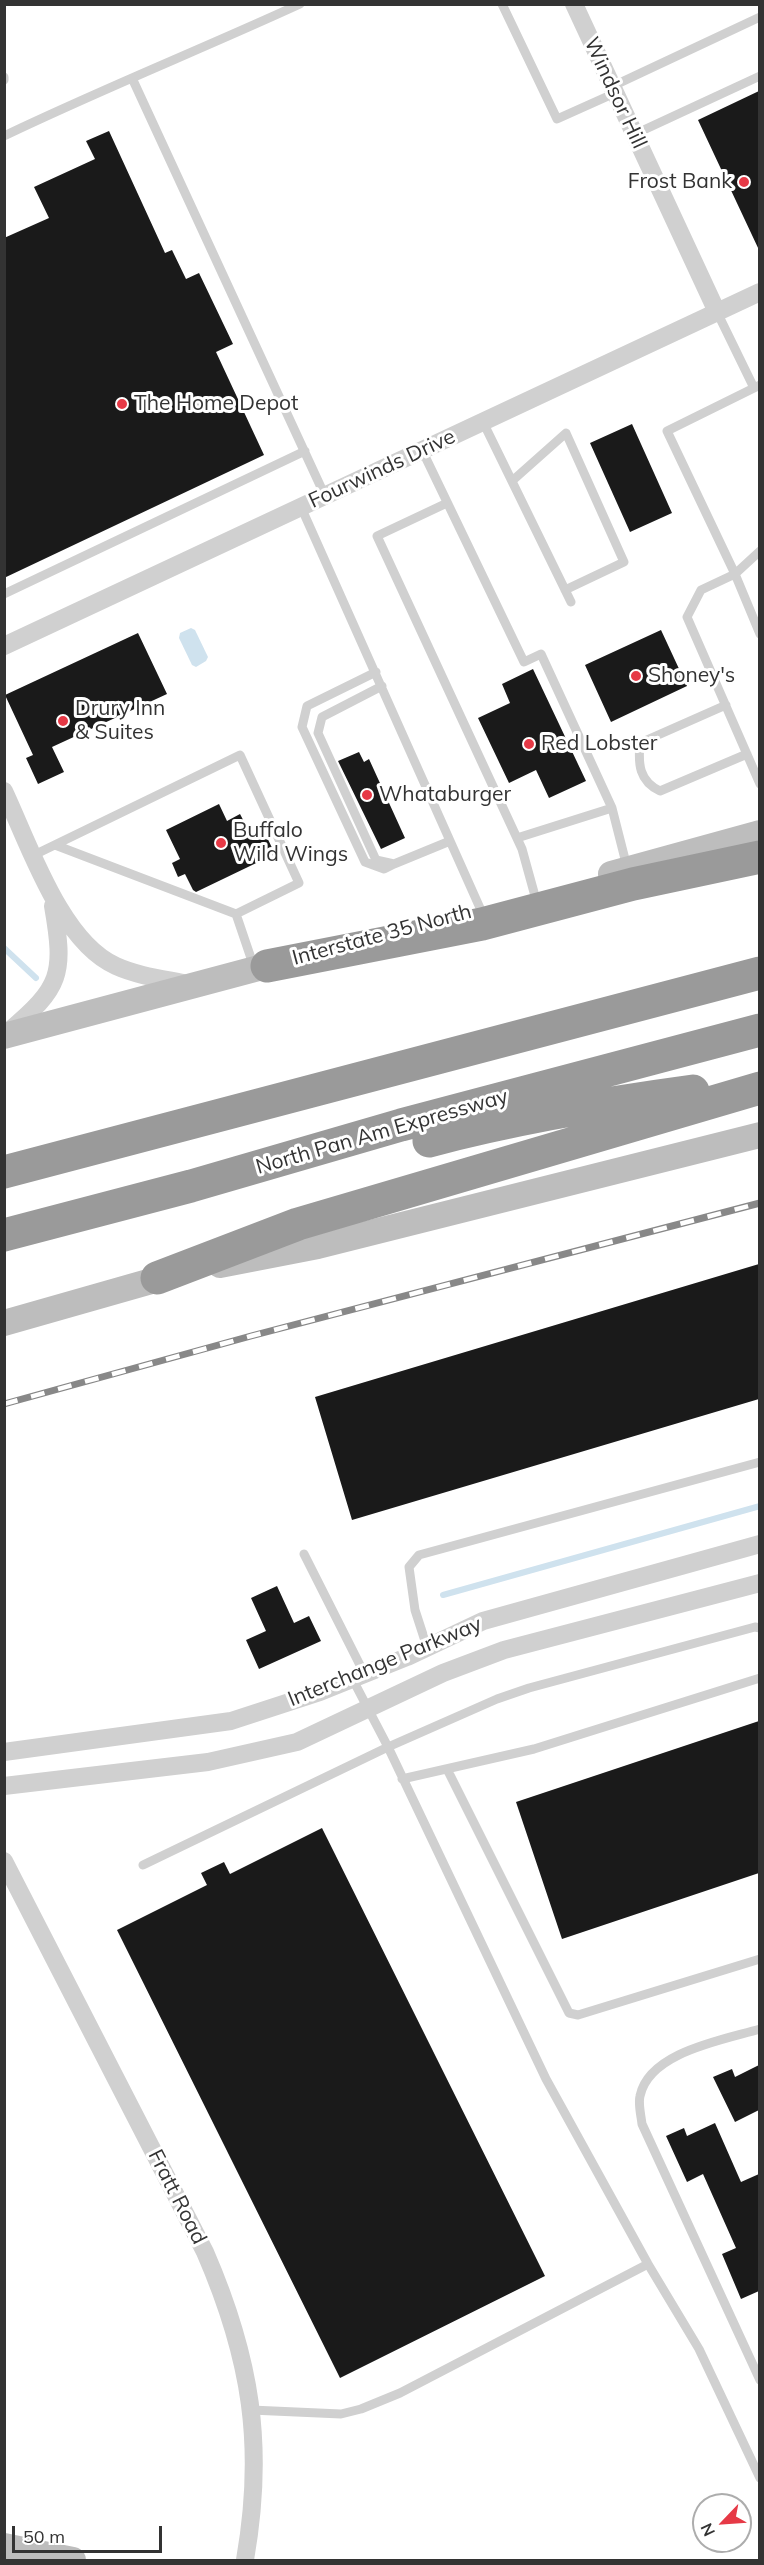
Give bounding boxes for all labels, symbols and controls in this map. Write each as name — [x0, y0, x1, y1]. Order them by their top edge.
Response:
street label: Windsor Hill — [578, 33, 652, 153]
place label: Frost Bank — [628, 169, 732, 195]
marker: Frost Bank — [737, 175, 751, 189]
place label: The Home Depot — [134, 391, 298, 417]
marker: The Home Depot — [115, 397, 129, 411]
street label: Fourwinds Drive — [305, 424, 459, 514]
place label: Shoney's — [648, 663, 735, 689]
marker: Shoney's — [629, 669, 643, 683]
place label: Drury Inn & Suites — [75, 696, 165, 746]
marker: Drury Inn & Suites — [56, 714, 70, 728]
place label: Red Lobster — [541, 731, 657, 757]
marker: Red Lobster — [522, 737, 536, 751]
place label: Whataburger — [379, 782, 511, 808]
marker: Whataburger — [360, 788, 374, 802]
place label: Buffalo Wild Wings — [233, 818, 348, 868]
marker: Buffalo Wild Wings — [214, 836, 228, 850]
street label: Interstate 35 North — [290, 899, 474, 971]
street label: North Pan Am Expressway — [253, 1084, 511, 1180]
street label: Interchange Parkway — [284, 1612, 486, 1712]
street label: Fratt Road — [142, 2145, 212, 2249]
north arrow — [692, 2493, 752, 2553]
scale bar — [15, 2514, 165, 2552]
text: N — [696, 2520, 719, 2539]
text: 50 m — [23, 2525, 65, 2548]

